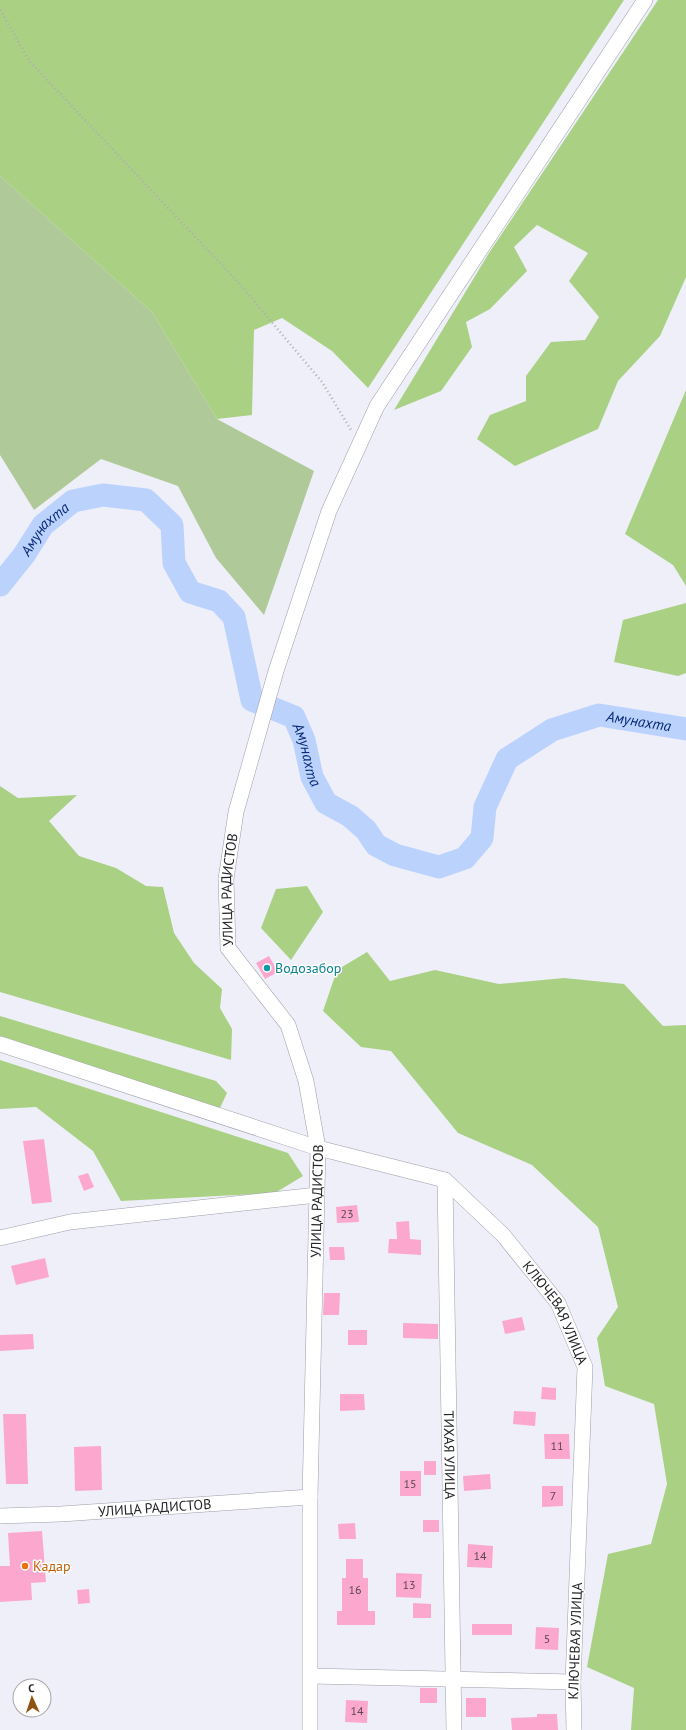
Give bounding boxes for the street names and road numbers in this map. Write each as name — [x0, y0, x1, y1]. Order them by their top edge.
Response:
street label: УЛИЦА РАДИСТОВ — [217, 832, 242, 947]
street label: УЛИЦА РАДИСТОВ — [306, 1144, 327, 1258]
street label: КЛЮЧЕВАЯ УЛИЦА — [519, 1257, 592, 1368]
street label: ТИХАЯ УЛИЦА — [440, 1410, 459, 1500]
street label: УЛИЦА РАДИСТОВ — [98, 1495, 212, 1520]
street label: КЛЮЧЕВАЯ УЛИЦА — [564, 1581, 586, 1700]

